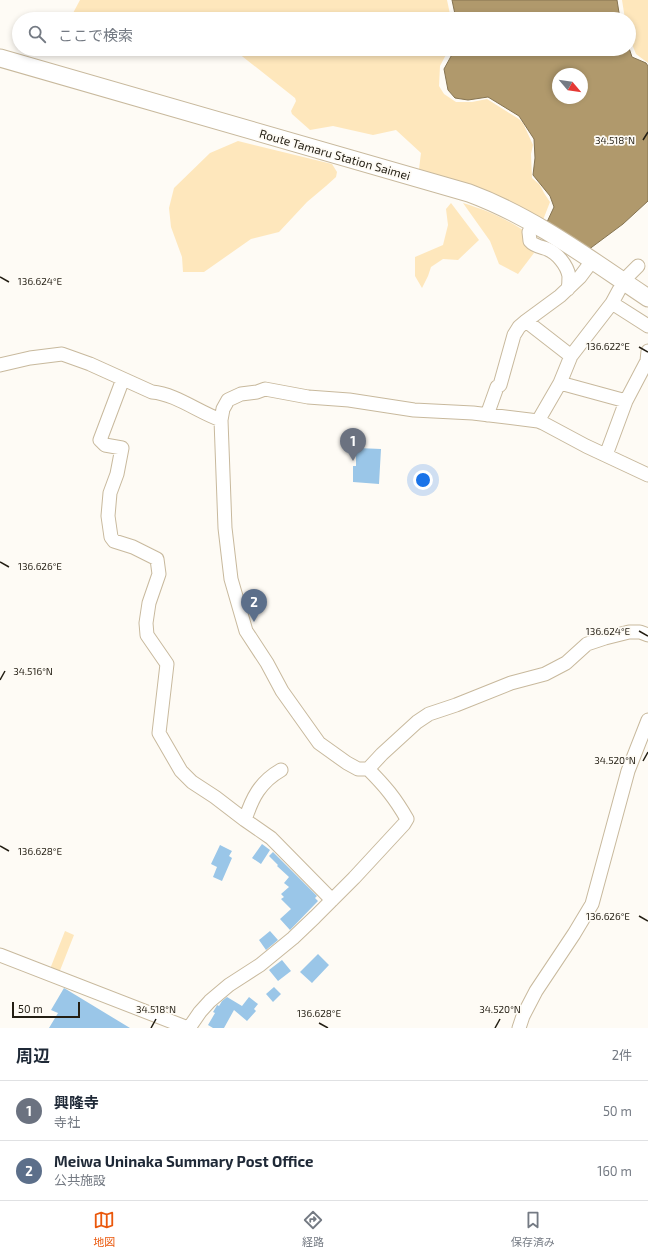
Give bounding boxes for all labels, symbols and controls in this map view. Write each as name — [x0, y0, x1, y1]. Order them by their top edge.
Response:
search box — [12, 12, 636, 56]
icon: search — [26, 23, 48, 45]
text: ここで検索 — [58, 26, 133, 44]
north arrow — [552, 68, 588, 104]
street label: Route Tamaru Station Saimei — [258, 126, 412, 182]
text: 34.518°N — [595, 134, 635, 146]
text: 136.624°E — [18, 275, 63, 287]
text: 136.622°E — [586, 340, 630, 352]
pin: 1 — [340, 428, 366, 461]
your location — [413, 470, 433, 490]
text: 136.626°E — [18, 560, 62, 572]
pin: 2 — [241, 589, 267, 622]
text: 136.624°E — [586, 625, 631, 637]
text: 34.516°N — [13, 665, 53, 677]
text: 34.520°N — [594, 754, 636, 766]
text: 136.628°E — [18, 845, 62, 857]
text: 136.626°E — [586, 910, 630, 922]
scale bar — [12, 1000, 80, 1019]
text: 50 m — [18, 1002, 43, 1015]
text: 34.518°N — [136, 1003, 176, 1015]
text: 34.520°N — [479, 1003, 521, 1015]
text: 136.628°E — [297, 1007, 341, 1019]
text: 周辺 — [16, 1045, 50, 1065]
text: 2件 — [612, 1047, 632, 1063]
text: 興隆寺 — [54, 1093, 99, 1111]
text: 1 — [26, 1103, 32, 1119]
text: 50 m — [603, 1103, 632, 1119]
text: 寺社 — [54, 1114, 80, 1130]
text: Meiwa Uninaka Summary Post Office — [54, 1152, 313, 1170]
text: 2 — [25, 1163, 33, 1179]
text: 160 m — [597, 1163, 632, 1179]
text: 公共施設 — [54, 1172, 106, 1188]
tab: 地図 — [93, 1209, 115, 1249]
tab: 経路 — [302, 1209, 324, 1249]
tab: 保存済み — [511, 1209, 555, 1249]

